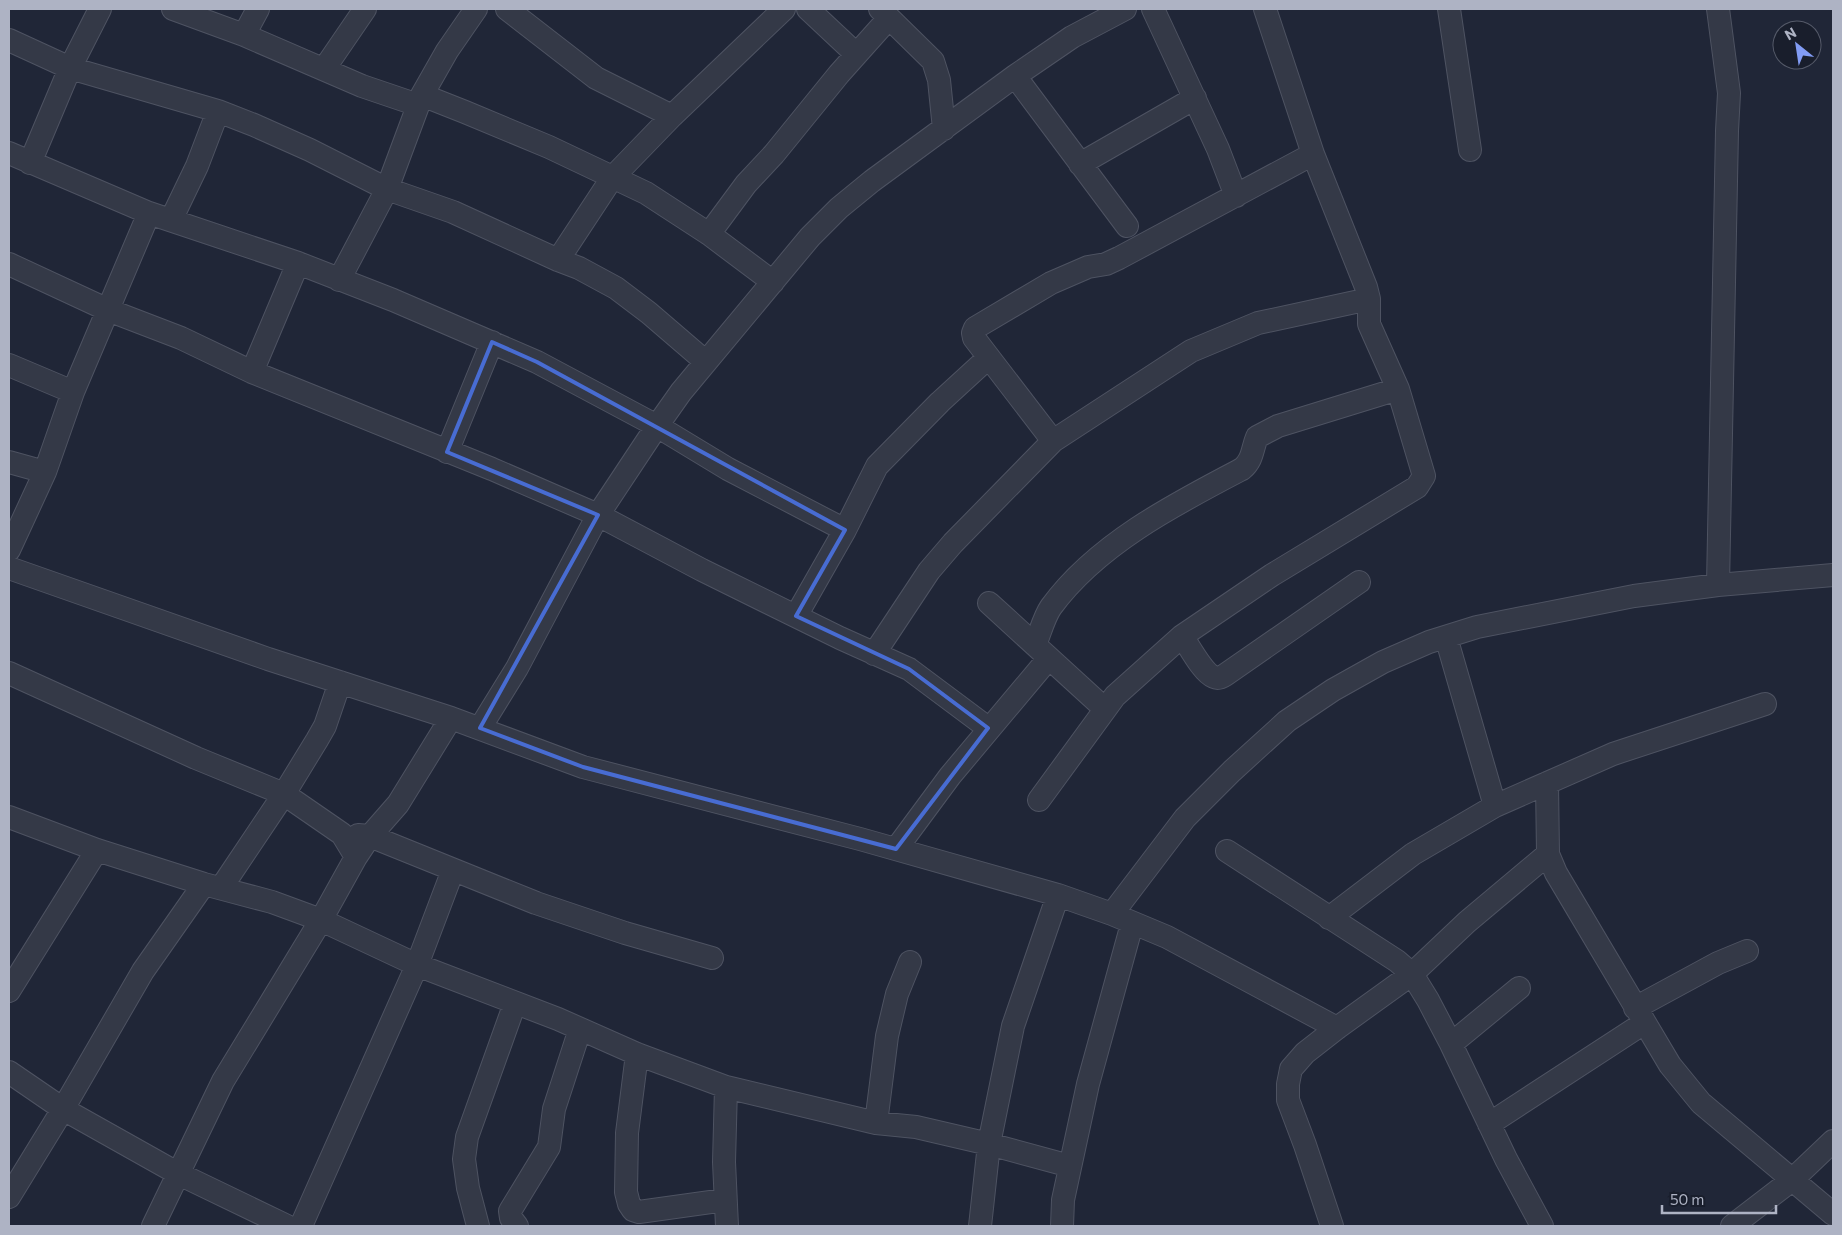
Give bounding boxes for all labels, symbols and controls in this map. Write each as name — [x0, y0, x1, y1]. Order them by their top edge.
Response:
north arrow — [1772, 20, 1822, 70]
text: N — [1781, 23, 1799, 43]
scale bar — [1662, 1182, 1776, 1214]
text: 50 m — [1670, 1190, 1704, 1208]

